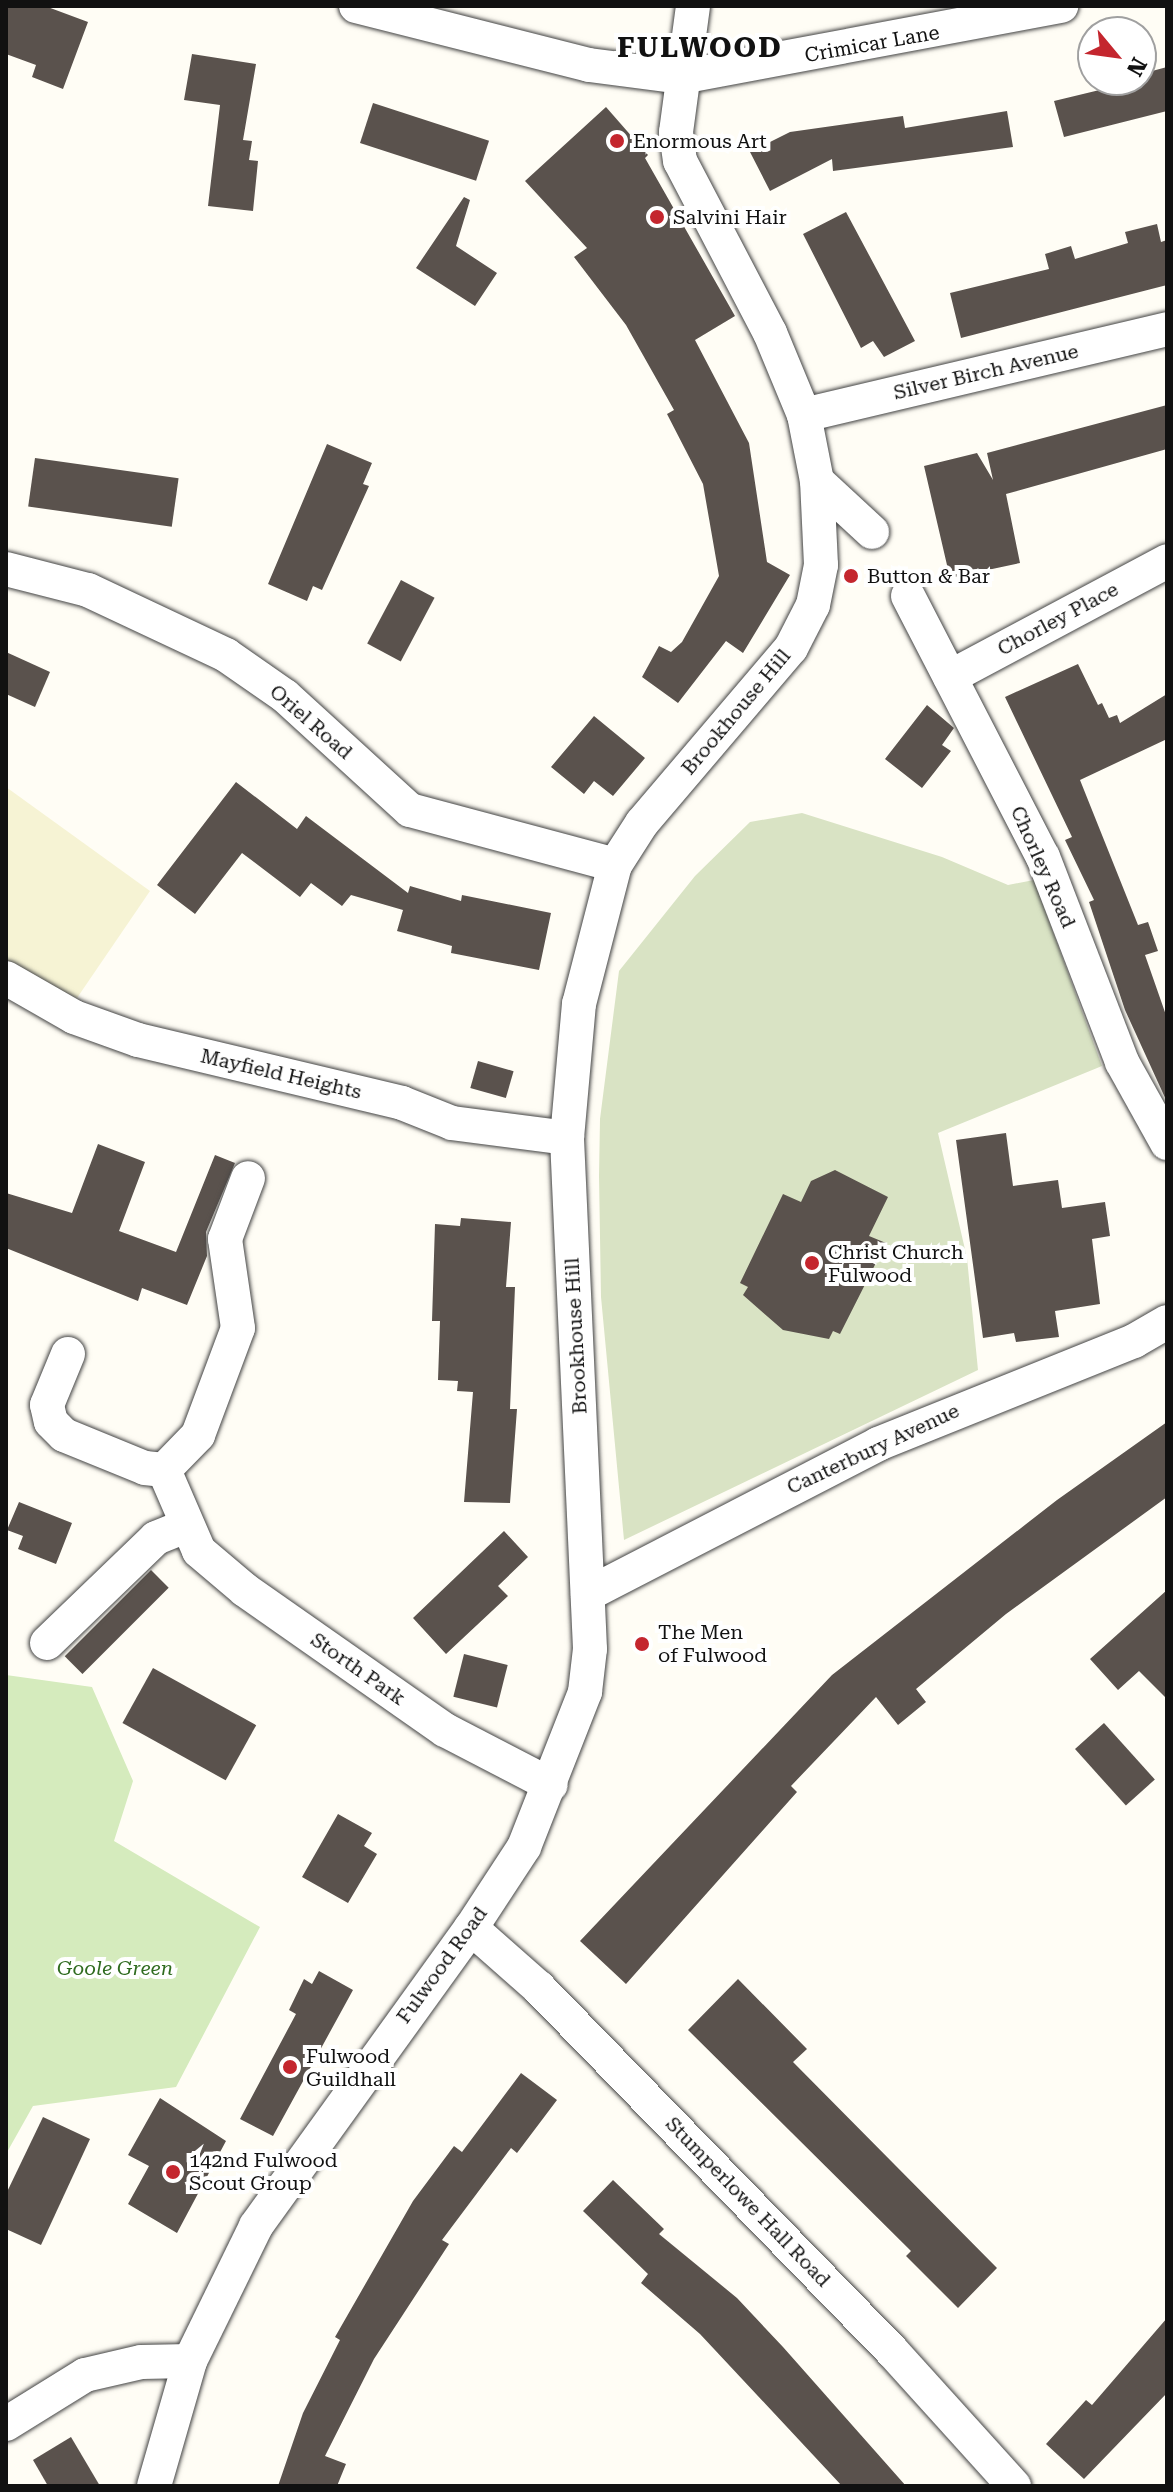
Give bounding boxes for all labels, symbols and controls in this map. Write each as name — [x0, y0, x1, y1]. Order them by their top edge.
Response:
north arrow — [1077, 16, 1157, 96]
street label: Crimicar Lane — [803, 20, 941, 68]
district label: FULWOOD — [617, 31, 783, 65]
text: N — [1122, 53, 1152, 80]
place label: Enormous Art — [633, 129, 767, 153]
marker: Enormous Art — [608, 132, 626, 150]
place label: Salvini Hair — [673, 205, 787, 229]
marker: Salvini Hair — [648, 208, 666, 226]
street label: Silver Birch Avenue — [891, 339, 1081, 405]
place label: Button & Bar — [867, 564, 990, 588]
marker: Button & Bar — [842, 567, 860, 585]
street label: Chorley Place — [994, 577, 1122, 661]
street label: Brookhouse Hill — [676, 644, 796, 780]
street label: Oriel Road — [265, 680, 357, 764]
street label: Chorley Road — [1005, 802, 1081, 932]
street label: Mayfield Heights — [198, 1044, 364, 1104]
place label: Christ Church Fulwood — [828, 1240, 964, 1287]
marker: Christ Church Fulwood — [803, 1254, 821, 1272]
street label: Brookhouse Hill — [560, 1257, 592, 1415]
street label: Canterbury Avenue — [783, 1399, 963, 1499]
place label: The Men of Fulwood — [658, 1620, 767, 1667]
street label: Storth Park — [306, 1628, 410, 1710]
marker: The Men of Fulwood — [633, 1635, 651, 1653]
street label: Fulwood Road — [392, 1902, 492, 2028]
park label: Goole Green — [57, 1956, 173, 1980]
place label: Fulwood Guildhall — [306, 2044, 396, 2091]
marker: Fulwood Guildhall — [281, 2058, 299, 2076]
street label: Stumperlowe Hall Road — [661, 2112, 835, 2292]
place label: 142nd Fulwood Scout Group — [189, 2148, 338, 2195]
marker: 142nd Fulwood Scout Group — [164, 2163, 182, 2181]

